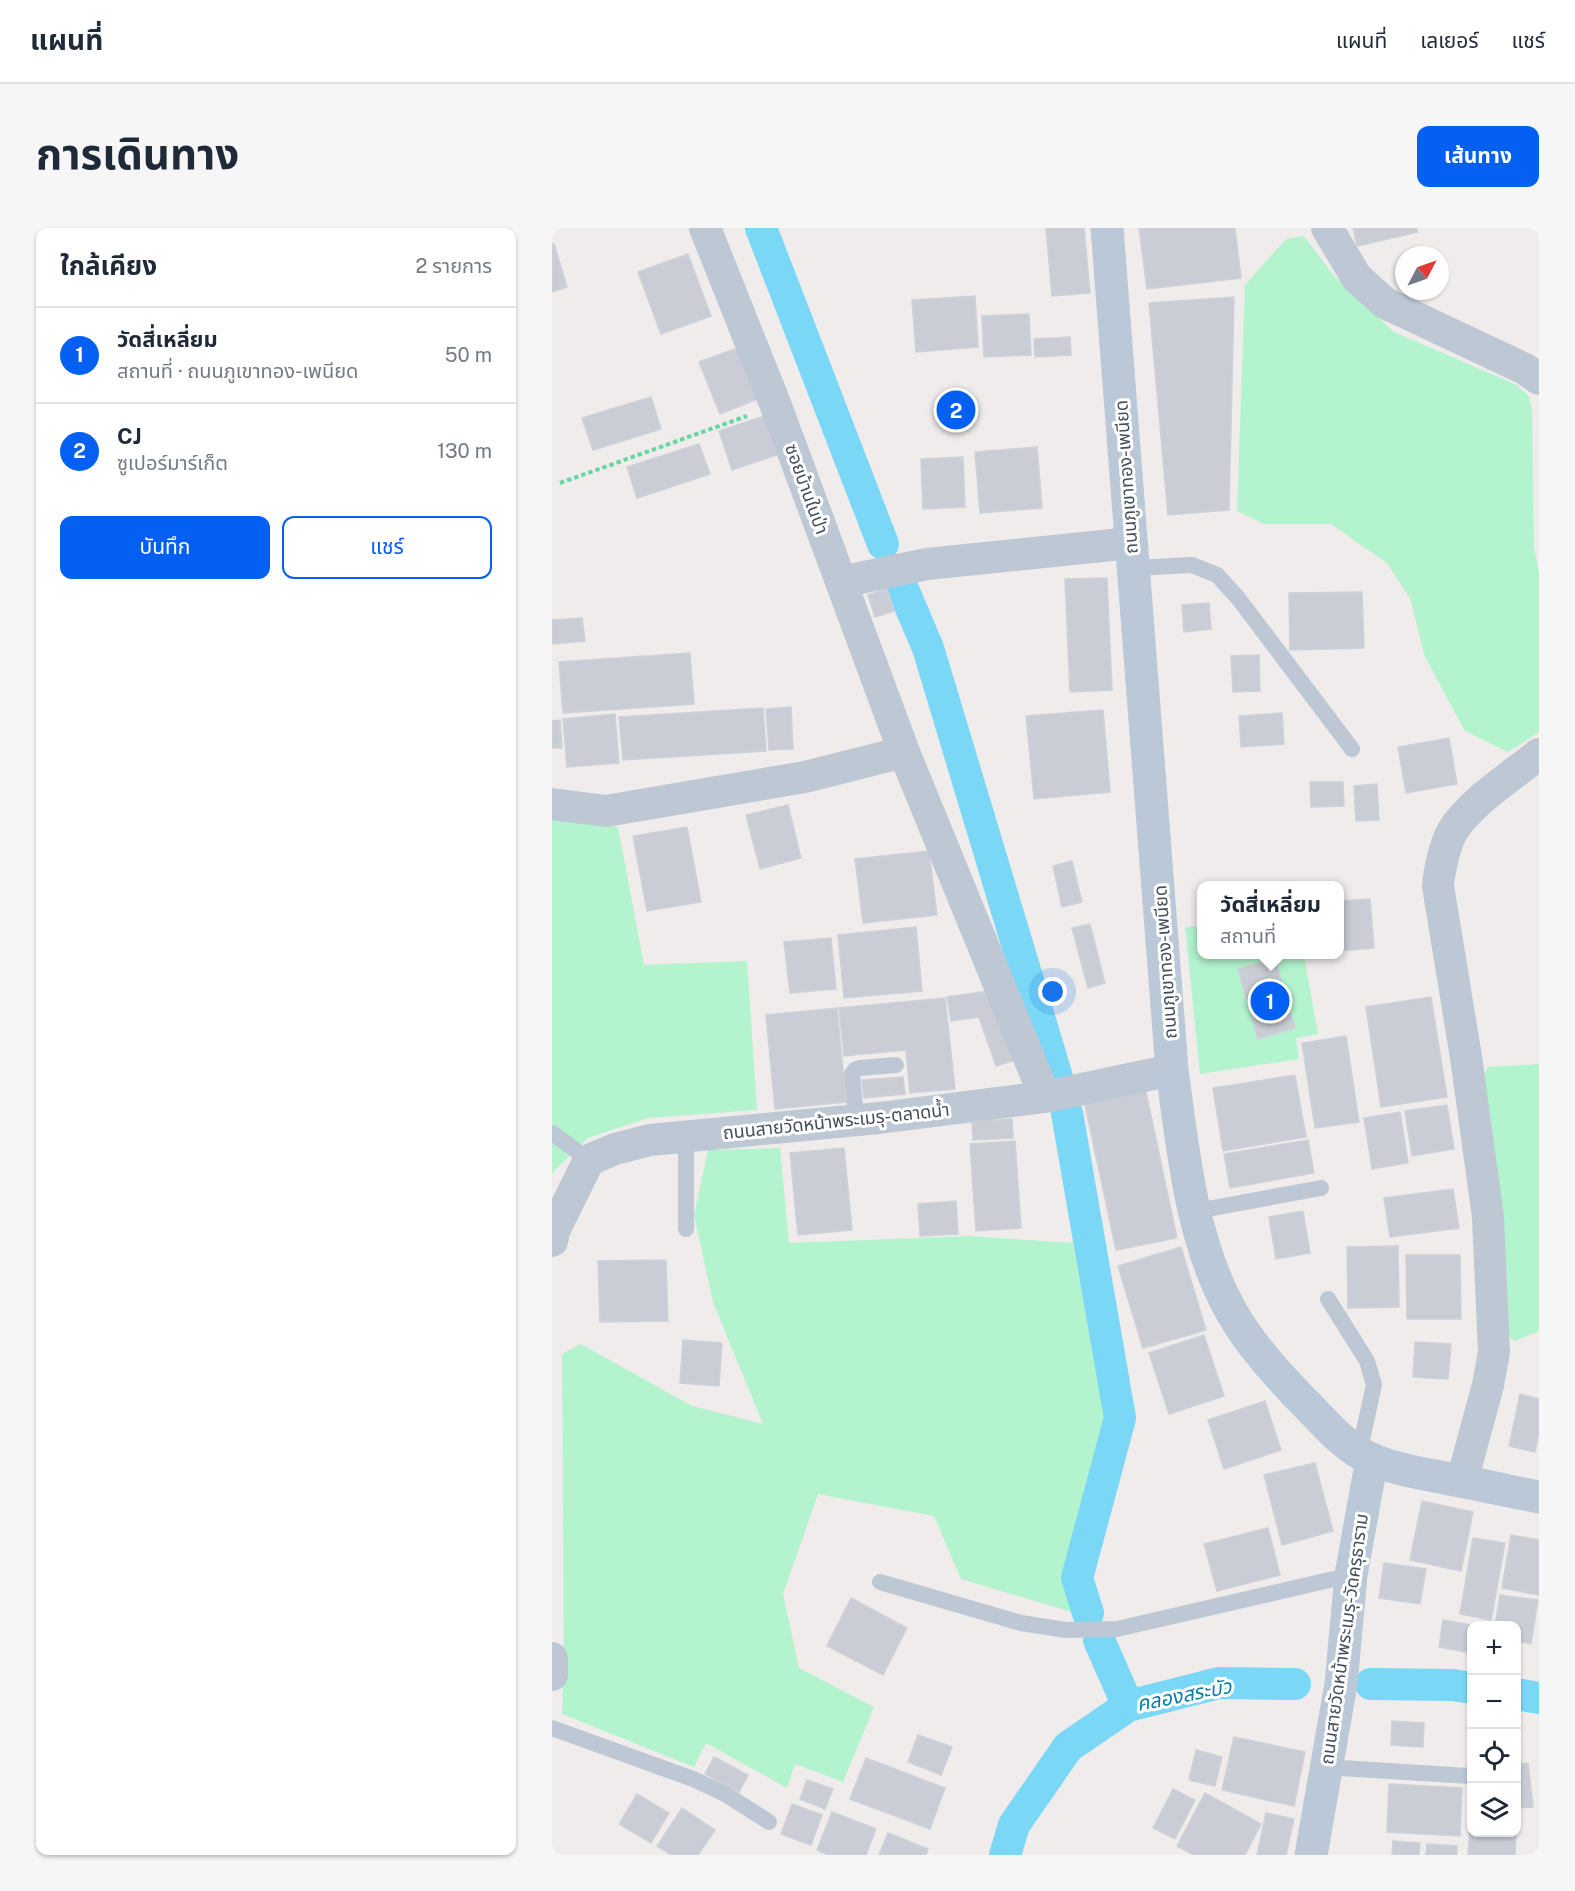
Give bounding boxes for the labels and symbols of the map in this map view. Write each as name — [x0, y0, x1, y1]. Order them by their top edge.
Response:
north arrow — [1395, 246, 1449, 300]
pin: 2 — [936, 388, 976, 432]
street label: ถนนภูเขาทอง-เพนียด — [1110, 399, 1144, 555]
street label: ซอยบ้านในป่า — [781, 441, 833, 537]
street label: ถนนภูเขาทอง-เพนียด — [1149, 884, 1183, 1040]
your location — [1038, 977, 1067, 1006]
pin: 1 — [1250, 978, 1290, 1024]
street label: ถนนสายวัดหน้าพระเมรุ-ตลาดน้ำ — [721, 1097, 950, 1144]
street label: ถนนสายวัดหน้าพระเมรุ-วัดครุธาราม — [1316, 1512, 1373, 1766]
water label: คลองสระบัว — [1135, 1674, 1234, 1716]

